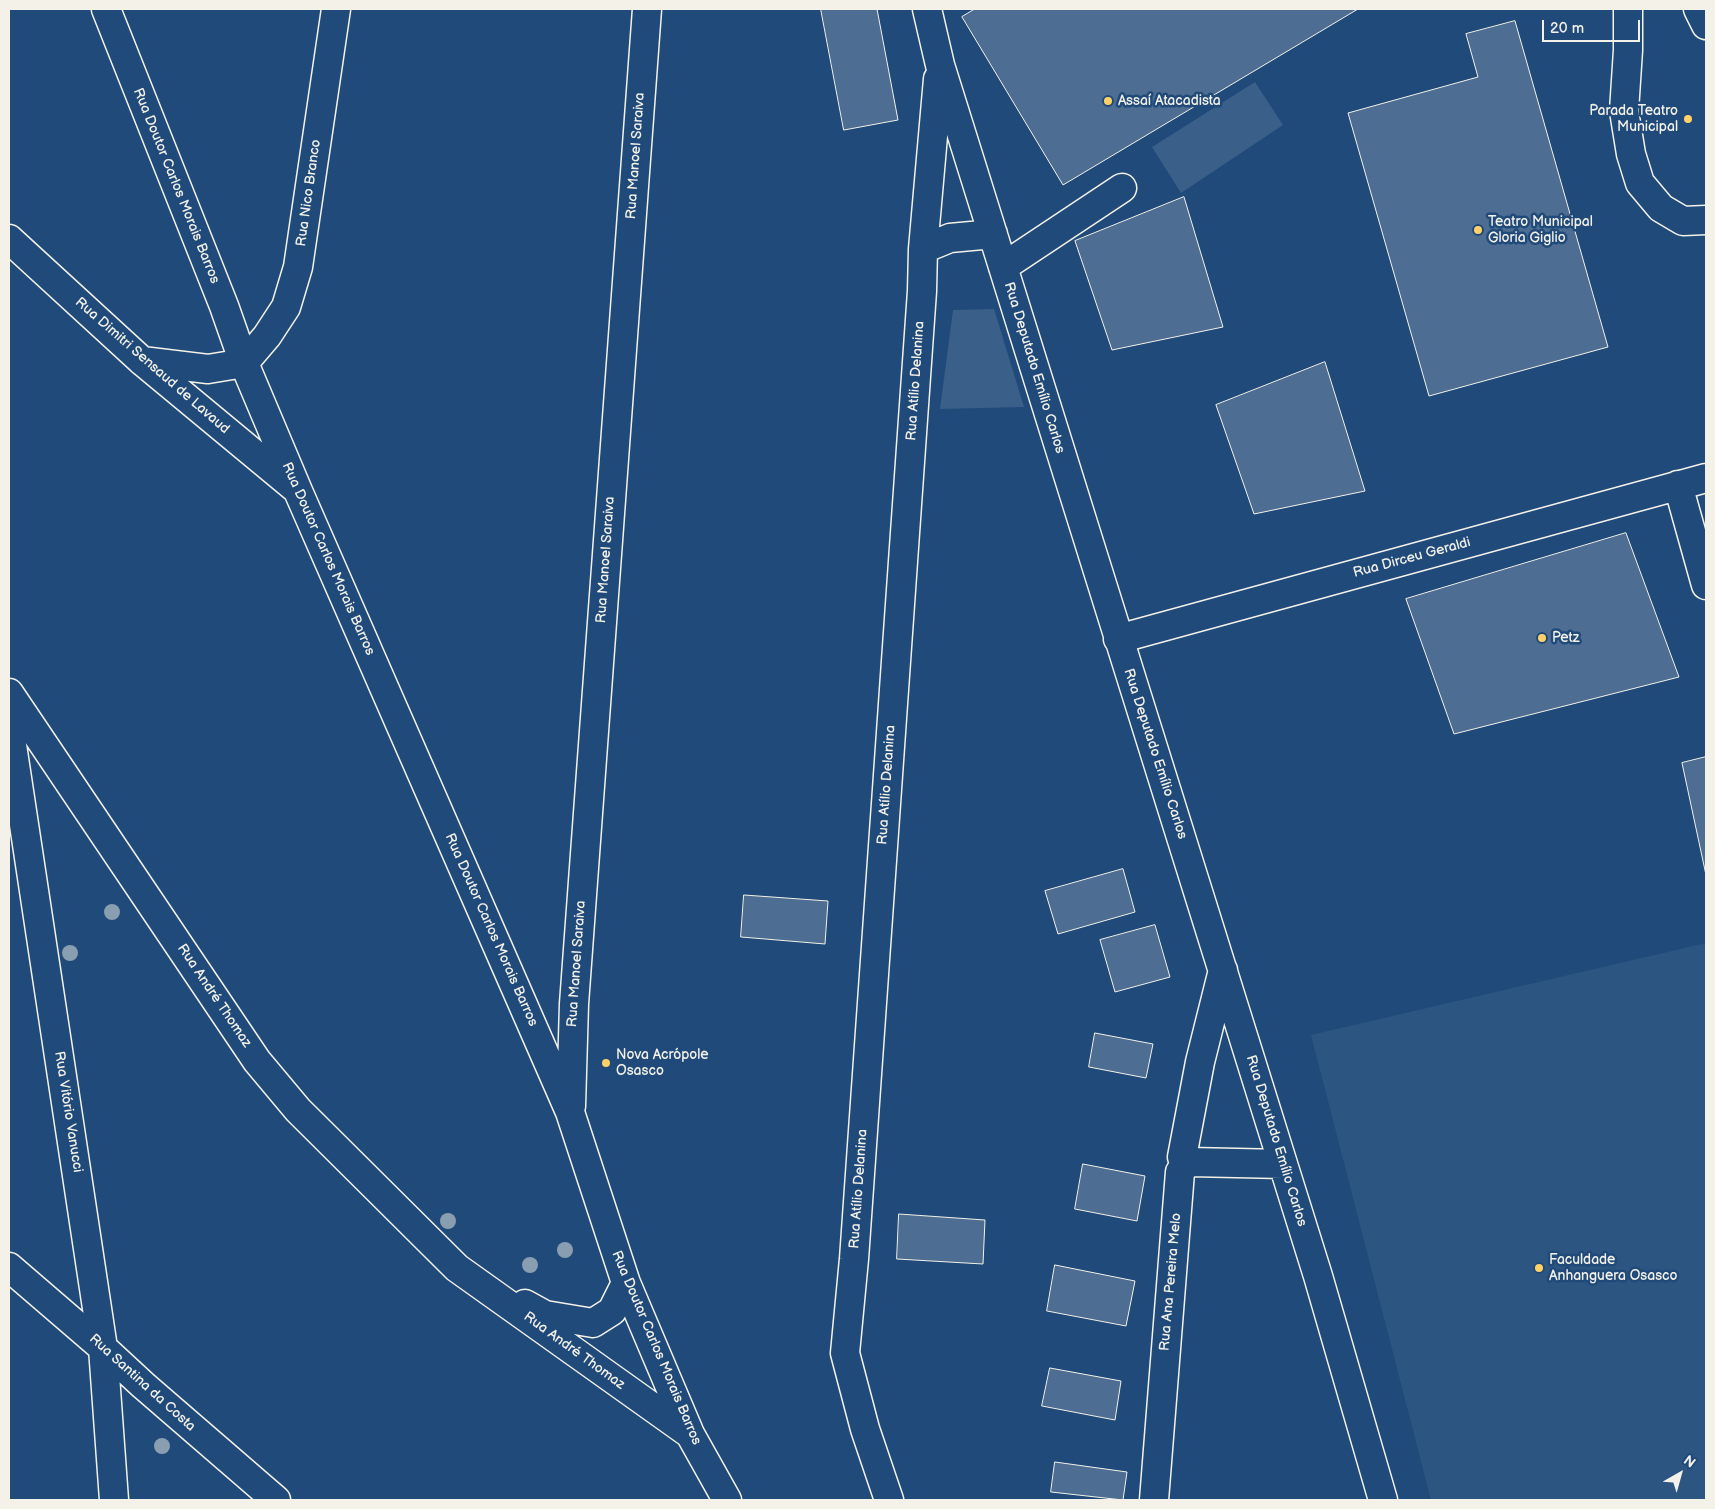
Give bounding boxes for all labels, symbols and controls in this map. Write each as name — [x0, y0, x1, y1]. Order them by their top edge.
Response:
scale bar — [1545, 10, 1642, 42]
text: 20 m — [1550, 19, 1584, 38]
street label: Rua Doutor Carlos Morais Barros — [129, 86, 223, 286]
street label: Rua Manoel Saraiva — [623, 92, 649, 220]
place label: Assaí Atacadista — [1118, 93, 1221, 109]
marker: Assaí Atacadista — [1102, 95, 1114, 107]
place label: Parada Teatro Municipal — [1589, 103, 1678, 136]
marker: Parada Teatro Municipal — [1682, 113, 1694, 125]
street label: Rua Nico Branco — [293, 138, 325, 248]
place label: Teatro Municipal Gloria Giglio — [1488, 214, 1593, 246]
marker: Teatro Municipal Gloria Giglio — [1472, 224, 1484, 236]
street label: Rua Deputado Emílio Carlos — [1000, 280, 1068, 456]
street label: Rua Dimitri Sensaud de Lavaud — [71, 294, 233, 438]
street label: Rua Atílio Delanina — [903, 321, 929, 441]
street label: Rua Doutor Carlos Morais Barros — [278, 460, 378, 658]
street label: Rua Manoel Saraiva — [593, 496, 619, 624]
street label: Rua Dirceu Geraldi — [1351, 534, 1473, 582]
place label: Petz — [1552, 630, 1580, 646]
marker: Petz — [1536, 632, 1548, 644]
street label: Rua Deputado Emílio Carlos — [1119, 667, 1191, 841]
street label: Rua Atílio Delanina — [874, 725, 900, 845]
street label: Rua Doutor Carlos Morais Barros — [441, 831, 541, 1029]
street label: Rua Manoel Saraiva — [564, 900, 590, 1028]
street label: Rua André Thomaz — [173, 941, 255, 1051]
place label: Nova Acrópole Osasco — [616, 1047, 709, 1080]
street label: Rua Vitório Vanucci — [50, 1050, 86, 1174]
street label: Rua Deputado Emílio Carlos — [1242, 1053, 1310, 1229]
marker: Nova Acrópole Osasco — [600, 1057, 612, 1069]
street label: Rua Atílio Delanina — [846, 1129, 872, 1249]
street label: Rua Ana Pereira Melo — [1157, 1212, 1185, 1352]
street label: Rua Doutor Carlos Morais Barros — [607, 1248, 705, 1448]
place label: Faculdade Anhanguera Osasco — [1549, 1252, 1678, 1284]
marker: Faculdade Anhanguera Osasco — [1533, 1262, 1545, 1274]
street label: Rua André Thomaz — [520, 1309, 628, 1393]
street label: Rua Santina da Costa — [85, 1331, 199, 1435]
north arrow — [1655, 1449, 1705, 1499]
text: N — [1680, 1452, 1699, 1472]

